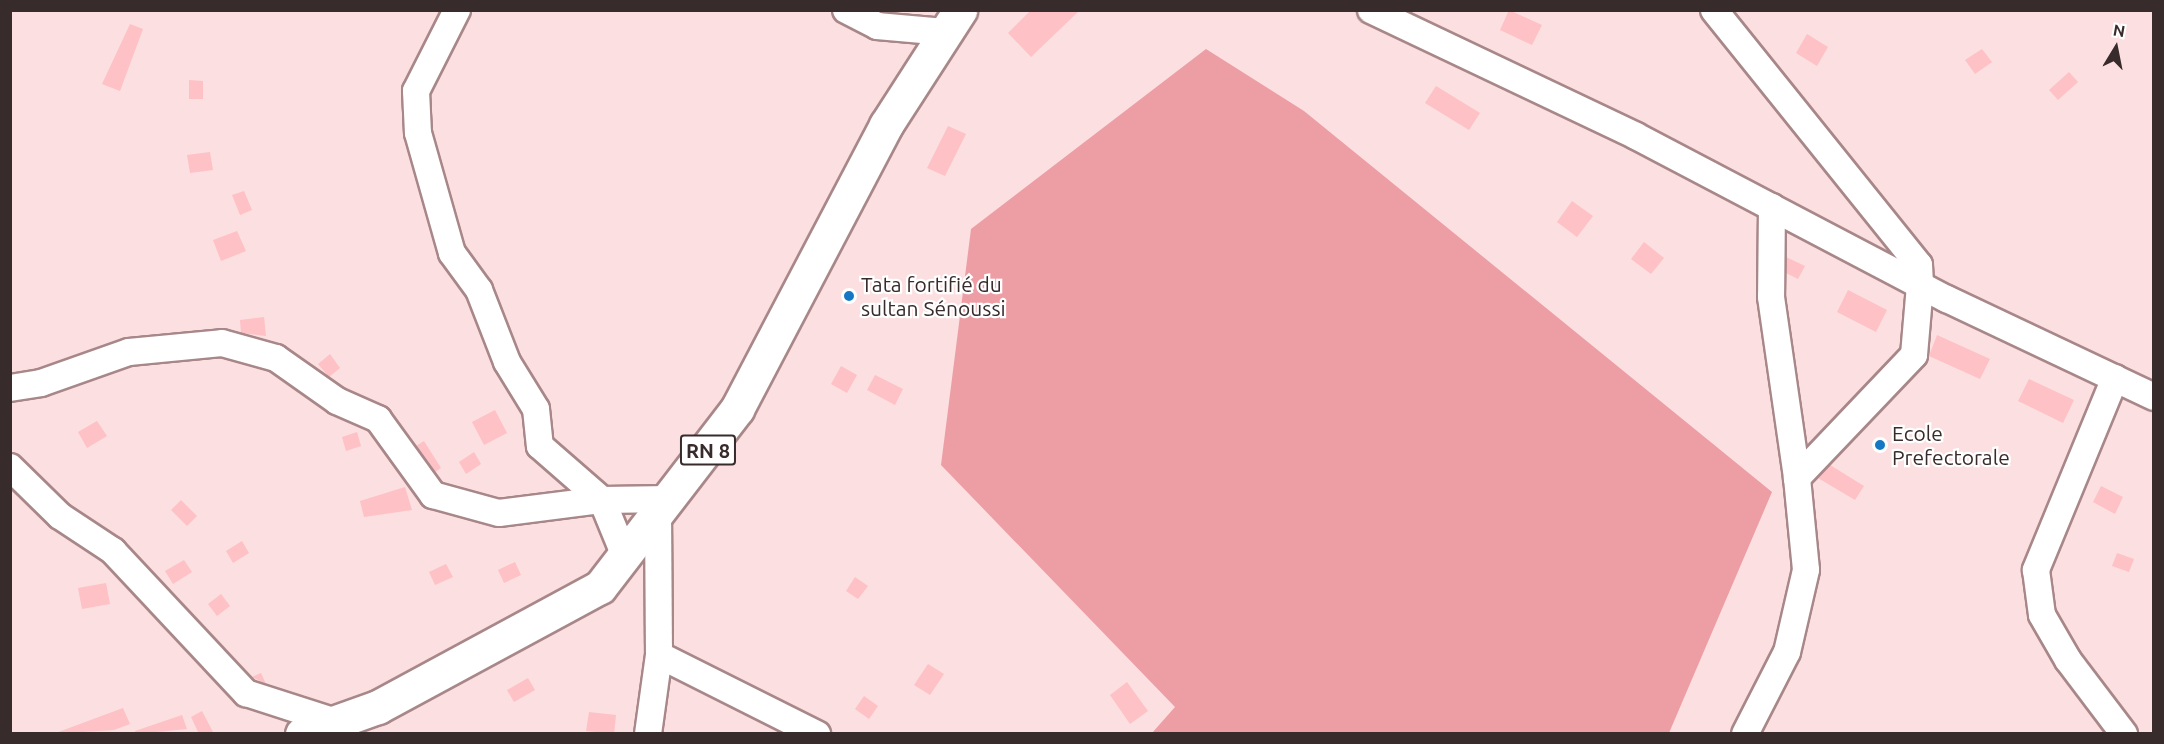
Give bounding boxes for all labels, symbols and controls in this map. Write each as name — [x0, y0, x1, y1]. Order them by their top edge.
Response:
north arrow — [2086, 18, 2146, 78]
text: N — [2112, 20, 2127, 40]
place label: Tata fortifié du sultan Sénoussi — [861, 271, 1006, 321]
marker: Tata fortifié du sultan Sénoussi — [842, 289, 856, 303]
place label: Ecole Prefectorale — [1892, 420, 2010, 470]
road number: RN 8 — [680, 433, 736, 467]
marker: Ecole Prefectorale — [1873, 438, 1887, 452]

